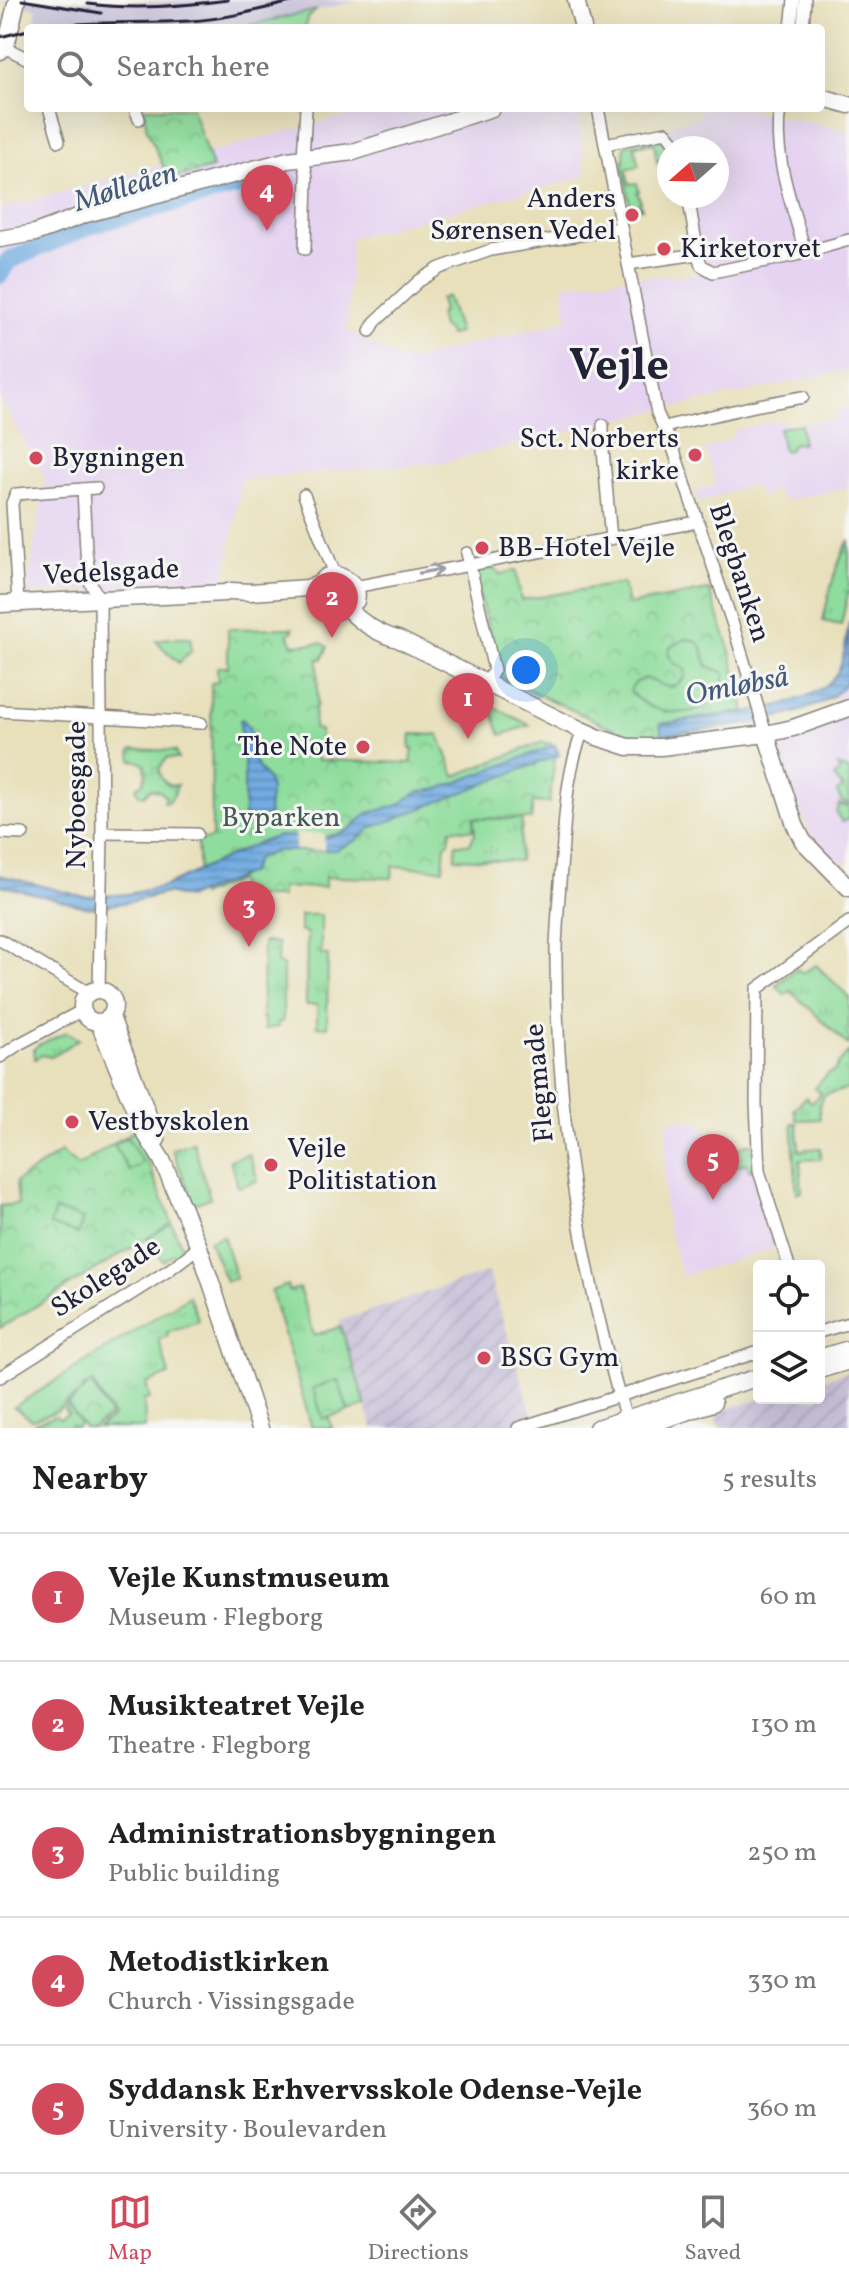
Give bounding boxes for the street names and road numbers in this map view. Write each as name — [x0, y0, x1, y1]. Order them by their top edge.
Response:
street label: Blegbanken — [698, 498, 780, 648]
street label: Vedelsgade — [42, 550, 180, 596]
street label: Nyboesgade — [58, 721, 97, 869]
street label: Flegmade — [515, 1022, 565, 1144]
street label: Skolegade — [43, 1228, 169, 1328]

